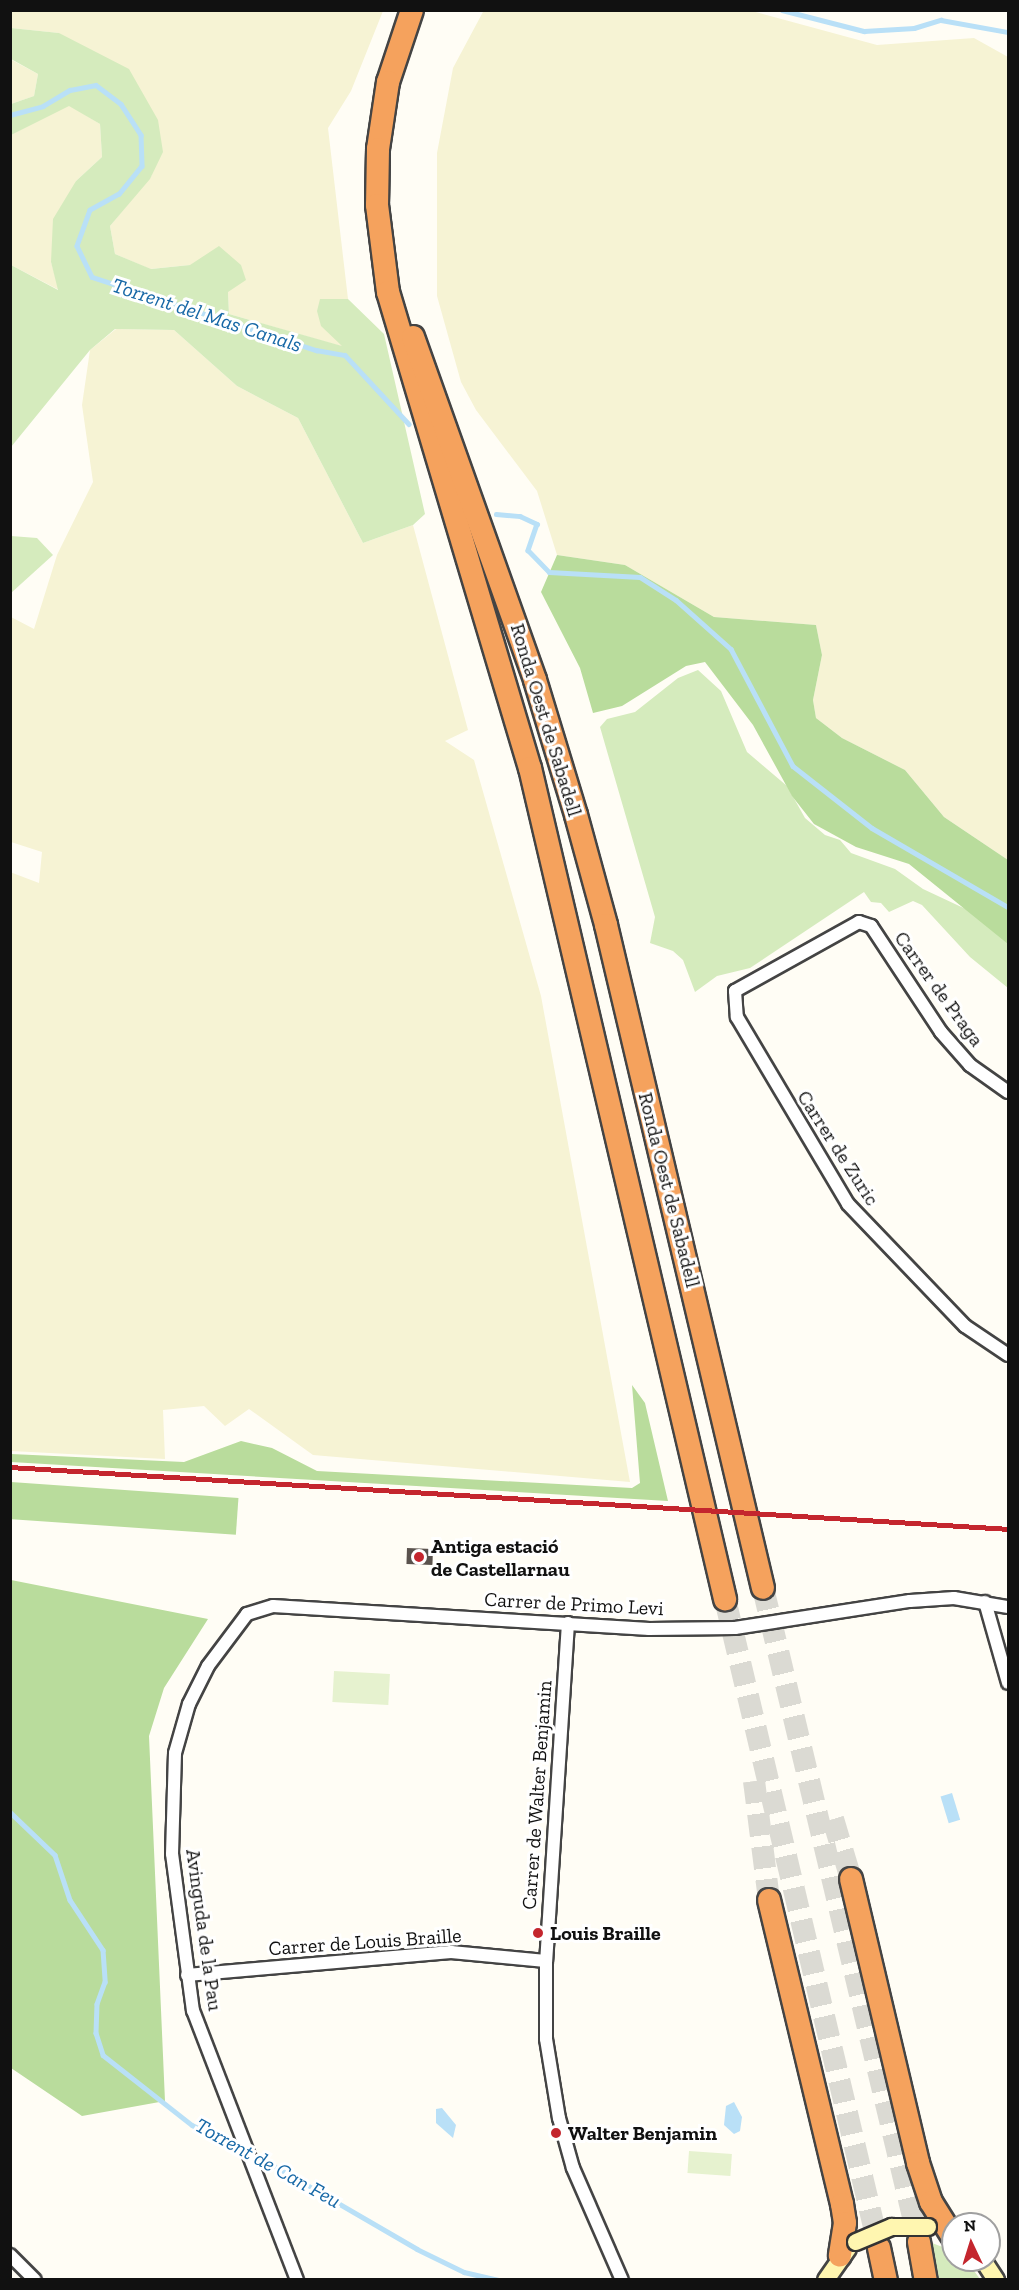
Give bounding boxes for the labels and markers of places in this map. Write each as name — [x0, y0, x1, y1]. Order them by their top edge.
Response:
place label: Antiga estació de Castellarnau — [431, 1534, 570, 1581]
marker: Antiga estació de Castellarnau — [412, 1550, 426, 1564]
place label: Louis Braille — [550, 1921, 661, 1945]
marker: Louis Braille — [531, 1926, 545, 1940]
place label: Walter Benjamin — [568, 2121, 717, 2145]
marker: Walter Benjamin — [549, 2126, 563, 2140]

